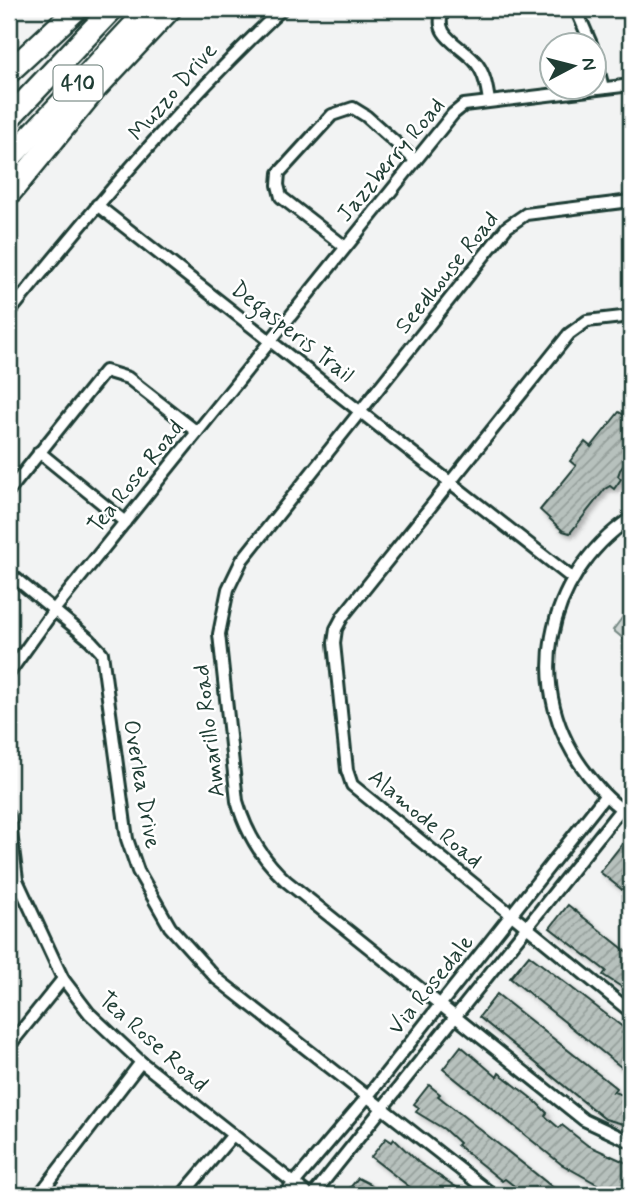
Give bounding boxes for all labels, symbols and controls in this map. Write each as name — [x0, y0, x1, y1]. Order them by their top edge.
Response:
north arrow — [538, 32, 608, 102]
street label: Muzzo Drive — [122, 37, 225, 148]
text: N — [575, 56, 602, 72]
road number: 410 — [54, 66, 102, 100]
street label: Jazzberry Road — [331, 92, 452, 229]
street label: Seedhouse Road — [389, 206, 506, 341]
street label: Degasperis Trail — [223, 275, 360, 392]
street label: Tea Rose Road — [82, 414, 191, 540]
street label: Amarillo Road — [187, 663, 233, 799]
street label: Overlea Drive — [115, 717, 167, 851]
street label: Alamode Road — [361, 763, 488, 876]
street label: Via Rosedale — [382, 929, 481, 1042]
street label: Tea Rose Road — [92, 985, 214, 1100]

